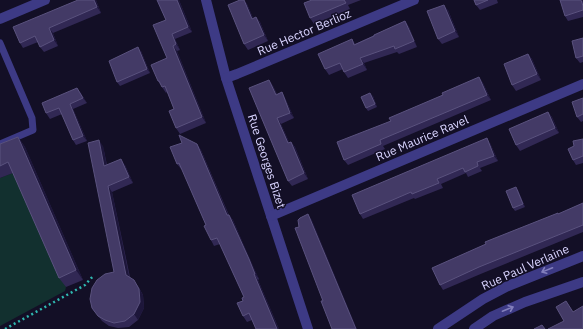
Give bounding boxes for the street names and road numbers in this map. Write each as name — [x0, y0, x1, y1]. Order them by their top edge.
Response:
street label: Rue Hector Berlioz — [255, 5, 354, 59]
street label: Rue Georges Bizet — [245, 112, 289, 210]
street label: Rue Maurice Ravel — [373, 112, 471, 164]
street label: Rue Paul Verlaine — [479, 241, 572, 293]

